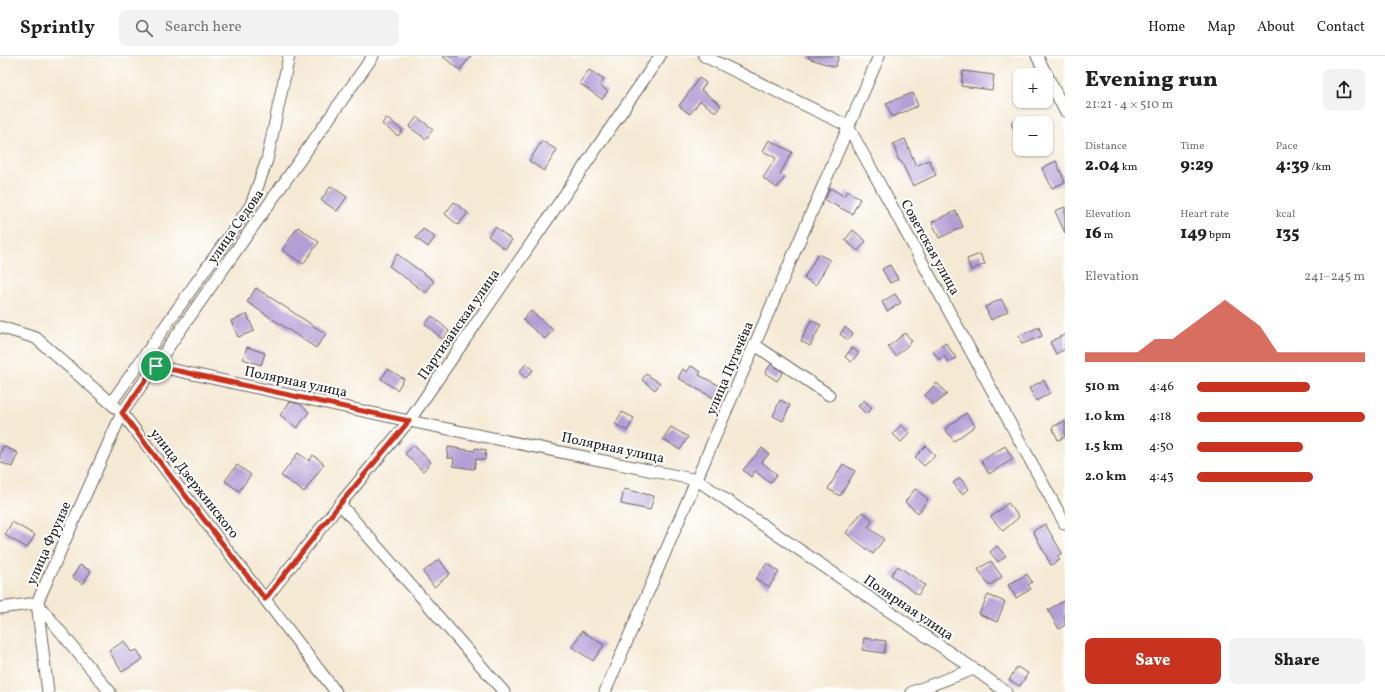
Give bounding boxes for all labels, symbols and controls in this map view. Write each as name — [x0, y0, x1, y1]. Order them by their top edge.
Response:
search box — [119, 10, 399, 46]
text: Sprintly — [20, 15, 95, 41]
icon: search — [133, 17, 155, 39]
text: Search here — [165, 17, 242, 38]
text: Home — [1148, 18, 1185, 37]
text: Map — [1207, 18, 1235, 37]
text: About — [1257, 18, 1295, 37]
text: Contact — [1317, 18, 1365, 37]
text: Evening run — [1085, 65, 1218, 96]
map controls — [1013, 68, 1053, 156]
button: + — [1013, 68, 1053, 108]
button: share — [1323, 69, 1365, 111]
text: 21:21 · 4 × 510 m — [1085, 96, 1173, 114]
button: − — [1013, 116, 1053, 156]
text: Distance — [1085, 139, 1127, 154]
text: Time — [1180, 139, 1204, 154]
text: Pace — [1276, 139, 1298, 154]
text: 2.04 — [1085, 154, 1120, 177]
text: 9:29 — [1180, 154, 1213, 177]
text: 4:39 — [1276, 154, 1309, 177]
text: km — [1120, 160, 1137, 175]
text: /km — [1309, 160, 1331, 175]
street label: улица Седова — [203, 186, 269, 268]
street label: Советская улица — [896, 196, 964, 299]
text: Elevation — [1085, 207, 1131, 222]
text: Heart rate — [1180, 207, 1229, 222]
text: kcal — [1276, 207, 1295, 222]
text: 16 — [1085, 222, 1102, 245]
text: 149 — [1180, 222, 1207, 245]
text: 135 — [1276, 222, 1299, 245]
text: m — [1102, 228, 1114, 243]
text: bpm — [1207, 228, 1231, 243]
street label: Партизанская улица — [414, 266, 505, 384]
text: Elevation — [1085, 268, 1139, 286]
text: 241–245 m — [1304, 268, 1365, 286]
street label: улица Пугачёва — [702, 319, 759, 418]
pin — [139, 349, 173, 383]
icon: arrive — [145, 355, 167, 377]
street label: Полярная улица — [242, 362, 349, 403]
text: 510 m — [1085, 378, 1120, 396]
text: 4:46 — [1149, 378, 1174, 396]
text: 1.0 km — [1085, 408, 1125, 426]
text: 4:18 — [1149, 408, 1171, 426]
street label: улица Дзержинского — [145, 425, 243, 543]
street label: Полярная улица — [559, 428, 666, 469]
text: 1.5 km — [1085, 438, 1123, 456]
text: 4:50 — [1149, 438, 1174, 456]
text: 2.0 km — [1085, 468, 1127, 486]
text: 4:43 — [1149, 468, 1174, 486]
street label: улица Фрунзе — [22, 498, 76, 588]
street label: Полярная улица — [859, 571, 957, 645]
button: Save — [1085, 638, 1221, 684]
button: Share — [1229, 638, 1365, 684]

